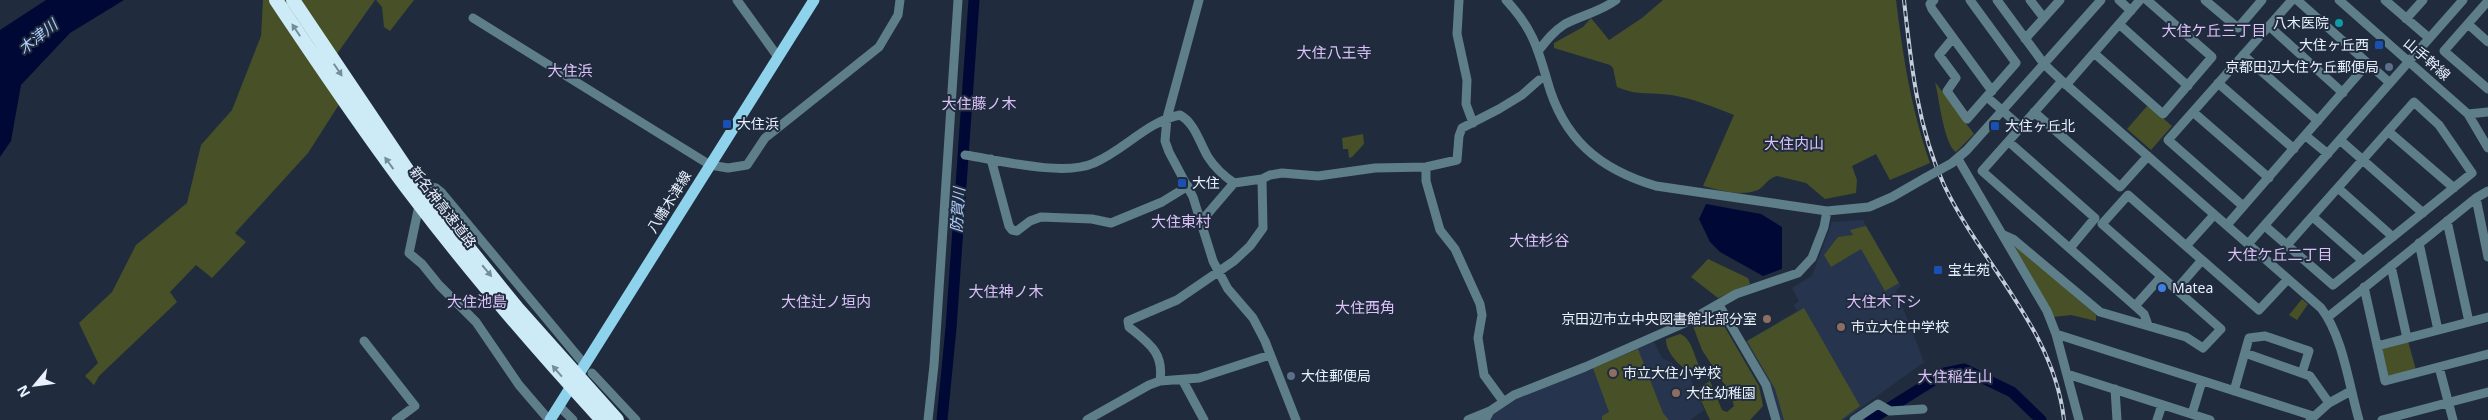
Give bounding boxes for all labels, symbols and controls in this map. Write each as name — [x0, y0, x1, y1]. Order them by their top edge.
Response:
water label: 木津川 — [14, 13, 63, 58]
place label: 八木医院 — [2273, 13, 2329, 32]
marker: 八木医院 — [2333, 17, 2345, 29]
district label: 大住ケ丘三丁目 — [2161, 20, 2267, 40]
one-way arrow — [291, 23, 301, 37]
street label: 山手幹線 — [2400, 33, 2455, 84]
place label: 大住ヶ丘西 — [2299, 35, 2369, 54]
marker: 大住ヶ丘西 — [2373, 39, 2385, 51]
district label: 大住八王寺 — [1296, 42, 1372, 62]
place label: 京都田辺大住ケ丘郵便局 — [2225, 57, 2379, 76]
district label: 大住浜 — [547, 60, 593, 80]
marker: 京都田辺大住ケ丘郵便局 — [2383, 61, 2395, 73]
one-way arrow — [334, 63, 343, 77]
district label: 大住藤ノ木 — [941, 93, 1017, 113]
place label: 大住浜 — [737, 114, 779, 133]
place label: 大住ヶ丘北 — [2005, 116, 2075, 135]
marker: 大住浜 — [721, 118, 733, 130]
marker: 大住ヶ丘北 — [1989, 120, 2001, 132]
district label: 大住内山 — [1764, 133, 1824, 153]
one-way arrow — [384, 156, 394, 170]
street label: 新名神高速道路 — [406, 162, 481, 251]
street label: 八幡木津線 — [642, 167, 695, 236]
place label: 大住 — [1192, 173, 1220, 192]
marker: 大住 — [1176, 177, 1188, 189]
water label: 防賀川 — [945, 185, 969, 233]
district label: 大住東村 — [1151, 211, 1211, 231]
district label: 大住杉谷 — [1509, 230, 1569, 250]
district label: 大住ケ丘二丁目 — [2227, 244, 2333, 264]
place label: 宝生苑 — [1948, 260, 1990, 279]
marker: 宝生苑 — [1932, 264, 1944, 276]
one-way arrow — [481, 265, 492, 278]
place label: Matea — [2172, 278, 2213, 297]
district label: 大住神ノ木 — [968, 281, 1044, 301]
marker: Matea — [2156, 282, 2168, 294]
district label: 大住池島 — [447, 291, 507, 311]
district label: 大住辻ノ垣内 — [781, 291, 871, 311]
district label: 大住木下シ — [1846, 291, 1922, 311]
district label: 大住西角 — [1335, 297, 1395, 317]
place label: 京田辺市立中央図書館北部分室 — [1561, 309, 1757, 328]
marker: 京田辺市立中央図書館北部分室 — [1761, 313, 1773, 325]
place label: 市立大住中学校 — [1851, 317, 1949, 336]
marker: 市立大住中学校 — [1835, 321, 1847, 333]
north arrow — [10, 360, 60, 410]
place label: 市立大住小学校 — [1623, 363, 1721, 382]
one-way arrow — [551, 365, 563, 377]
place label: 大住郵便局 — [1301, 366, 1371, 385]
district label: 大住稲生山 — [1917, 366, 1993, 386]
marker: 市立大住小学校 — [1607, 367, 1619, 379]
marker: 大住郵便局 — [1285, 370, 1297, 382]
text: N — [12, 382, 34, 401]
place label: 大住幼稚園 — [1686, 383, 1756, 402]
marker: 大住幼稚園 — [1670, 387, 1682, 399]

